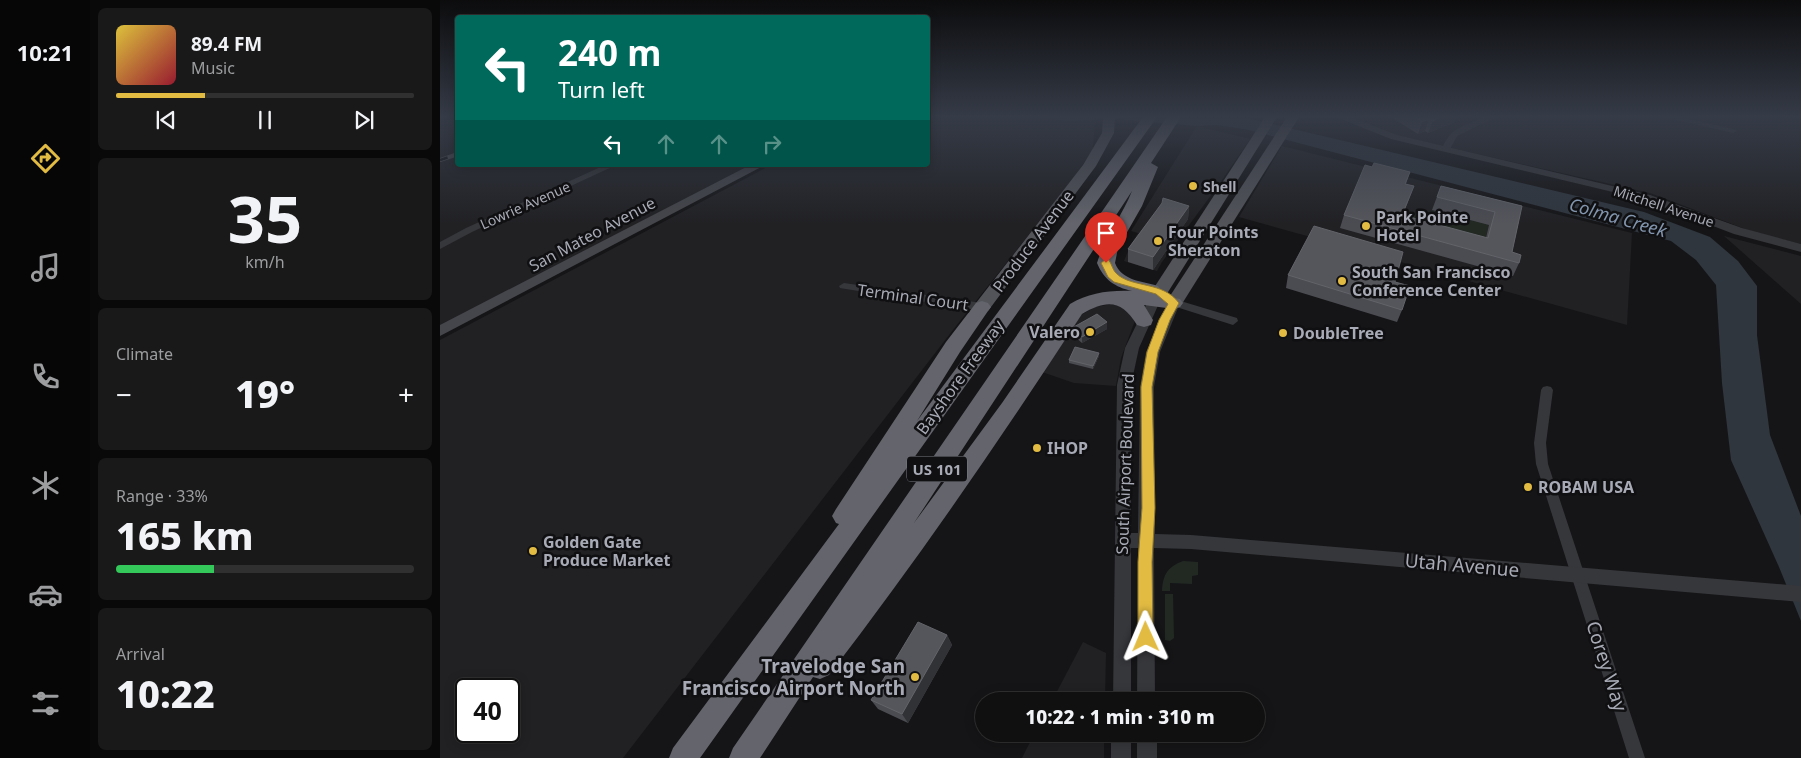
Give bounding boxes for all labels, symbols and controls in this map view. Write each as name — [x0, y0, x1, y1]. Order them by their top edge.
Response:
text: 240 m — [558, 29, 661, 76]
text: 89.4 FM — [191, 31, 262, 57]
icon: left — [475, 35, 540, 100]
text: 10:21 — [17, 37, 73, 67]
text: Music — [191, 57, 235, 79]
text: Turn left — [558, 74, 645, 104]
icon: previous — [152, 106, 180, 134]
icon: pause — [251, 106, 279, 134]
icon: next — [350, 106, 378, 134]
icon: left — [599, 130, 627, 158]
icon: ahead — [652, 130, 680, 158]
icon: ahead — [705, 130, 733, 158]
icon: right — [758, 130, 786, 158]
icon: directions — [28, 141, 63, 176]
text: 35 — [228, 174, 302, 262]
street label: Lowrie Avenue — [477, 177, 573, 233]
place label: Shell — [1203, 177, 1237, 196]
marker: Shell — [1187, 180, 1199, 192]
street label: Mitchell Avenue — [1611, 181, 1717, 231]
street label: Produce Avenue — [987, 185, 1079, 297]
street label: San Mateo Avenue — [525, 191, 659, 277]
water label: Colma Creek — [1567, 192, 1671, 243]
place label: Park Pointe Hotel — [1376, 206, 1468, 246]
pin — [1085, 212, 1127, 263]
icon: arrive — [1092, 219, 1120, 247]
marker: Park Pointe Hotel — [1360, 220, 1372, 232]
place label: Four Points Sheraton — [1168, 221, 1259, 261]
marker: Four Points Sheraton — [1152, 235, 1164, 247]
icon: music — [28, 250, 63, 285]
text: km/h — [245, 251, 285, 273]
place label: South San Francisco Conference Center — [1352, 261, 1511, 301]
marker: South San Francisco Conference Center — [1336, 275, 1348, 287]
street label: Terminal Court — [856, 278, 970, 316]
street label: Bayshore Freeway — [911, 315, 1009, 439]
place label: Valero — [1029, 321, 1080, 343]
place label: DoubleTree — [1293, 322, 1384, 344]
marker: Valero — [1084, 326, 1096, 338]
marker: DoubleTree — [1277, 327, 1289, 339]
text: Climate — [116, 343, 173, 365]
icon: phone — [28, 359, 63, 394]
text: 19° — [235, 367, 295, 419]
street label: South Airport Boulevard — [1111, 373, 1139, 555]
text: − — [116, 375, 132, 413]
text: + — [398, 375, 414, 413]
place label: IHOP — [1047, 437, 1088, 459]
marker: IHOP — [1031, 442, 1043, 454]
road number: US 101 — [907, 456, 967, 482]
icon: climate — [28, 468, 63, 503]
place label: ROBAM USA — [1538, 476, 1635, 498]
marker: ROBAM USA — [1522, 481, 1534, 493]
text: Range · 33% — [116, 485, 208, 507]
text: 165 km — [116, 509, 254, 561]
place label: Golden Gate Produce Market — [543, 531, 671, 571]
marker: Golden Gate Produce Market — [527, 545, 539, 557]
street label: Utah Avenue — [1404, 547, 1520, 583]
icon: car — [28, 577, 63, 612]
position arrow — [1119, 610, 1171, 662]
street label: Corey Way — [1580, 617, 1634, 715]
text: Arrival — [116, 643, 165, 665]
place label: Travelodge San Francisco Airport North — [682, 653, 905, 701]
text: 10:22 — [116, 667, 215, 719]
marker: Travelodge San Francisco Airport North — [909, 671, 921, 683]
speed limit sign: 40 — [455, 678, 520, 743]
icon: filters — [28, 686, 63, 721]
text: 10:22 · 1 min · 310 m — [1025, 704, 1215, 730]

